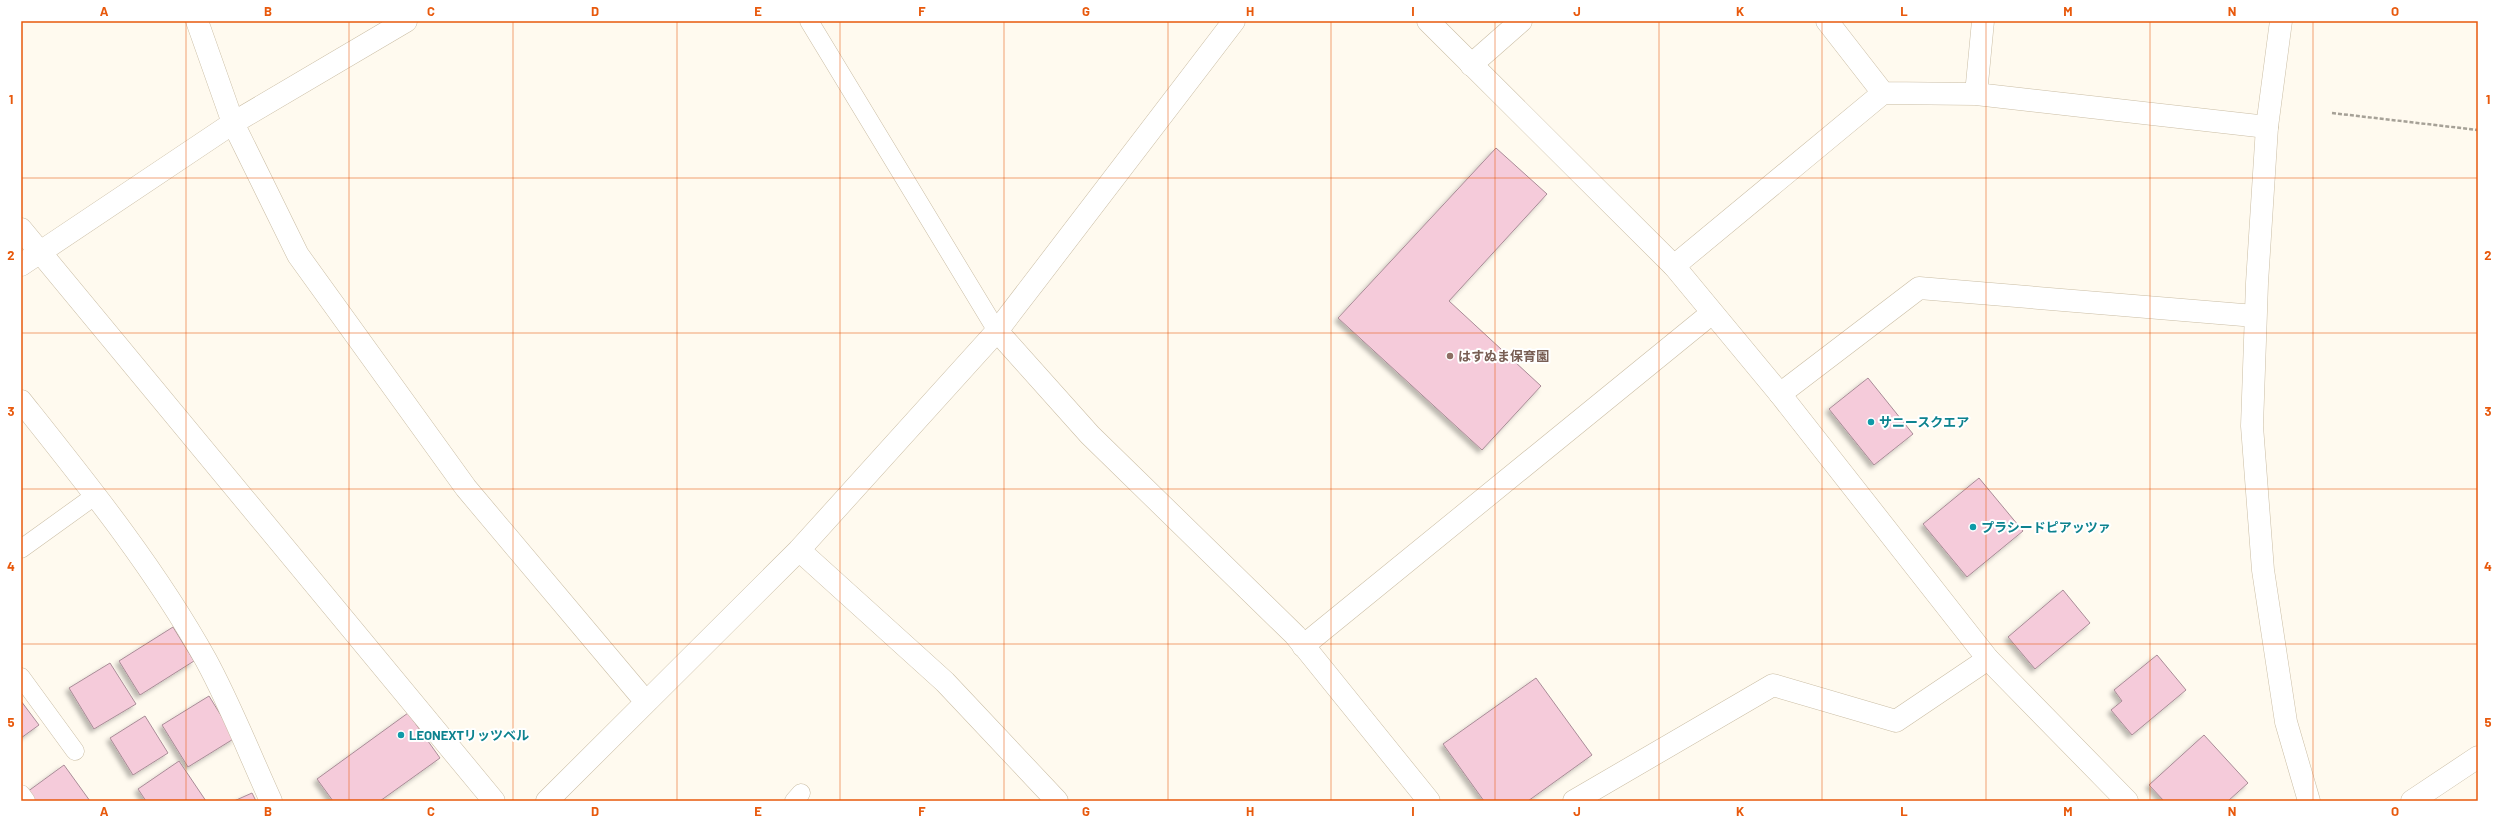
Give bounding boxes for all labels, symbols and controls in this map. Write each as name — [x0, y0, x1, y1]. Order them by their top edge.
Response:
text: A — [100, 3, 109, 19]
text: B — [264, 3, 272, 19]
text: C — [427, 3, 435, 19]
text: D — [591, 3, 599, 19]
text: E — [754, 3, 762, 19]
text: F — [918, 3, 926, 19]
text: G — [1082, 3, 1090, 19]
text: H — [1246, 3, 1254, 19]
text: I — [1411, 3, 1415, 19]
text: J — [1573, 3, 1581, 19]
text: K — [1736, 3, 1744, 19]
text: L — [1900, 3, 1908, 19]
text: M — [2063, 3, 2073, 19]
text: N — [2228, 3, 2236, 19]
text: O — [2391, 3, 2399, 19]
text: 1 — [9, 91, 13, 107]
text: 1 — [2486, 91, 2490, 107]
text: 2 — [7, 247, 15, 263]
text: 2 — [2484, 247, 2492, 263]
place label: はすぬま保育園 — [1458, 348, 1549, 364]
marker: はすぬま保育園 — [1445, 351, 1455, 361]
text: 3 — [7, 403, 15, 419]
text: 3 — [2484, 403, 2492, 419]
place label: サニースクエア — [1879, 414, 1969, 430]
marker: サニースクエア — [1866, 417, 1876, 427]
place label: プラシードピアッツァ — [1981, 519, 2111, 535]
marker: プラシードピアッツァ — [1968, 522, 1978, 532]
text: 4 — [7, 558, 15, 574]
text: 4 — [2484, 558, 2492, 574]
text: 5 — [7, 714, 15, 730]
text: 5 — [2484, 714, 2492, 730]
place label: LEONEXTリッツベル — [409, 727, 529, 743]
marker: LEONEXTリッツベル — [396, 730, 406, 740]
text: A — [100, 803, 109, 819]
text: B — [264, 803, 272, 819]
text: C — [427, 803, 435, 819]
text: D — [591, 803, 599, 819]
text: E — [754, 803, 762, 819]
text: F — [918, 803, 926, 819]
text: G — [1082, 803, 1090, 819]
text: H — [1246, 803, 1254, 819]
text: I — [1411, 803, 1415, 819]
text: J — [1573, 803, 1581, 819]
text: K — [1736, 803, 1744, 819]
text: L — [1900, 803, 1908, 819]
text: M — [2063, 803, 2073, 819]
text: N — [2228, 803, 2236, 819]
text: O — [2391, 803, 2399, 819]

